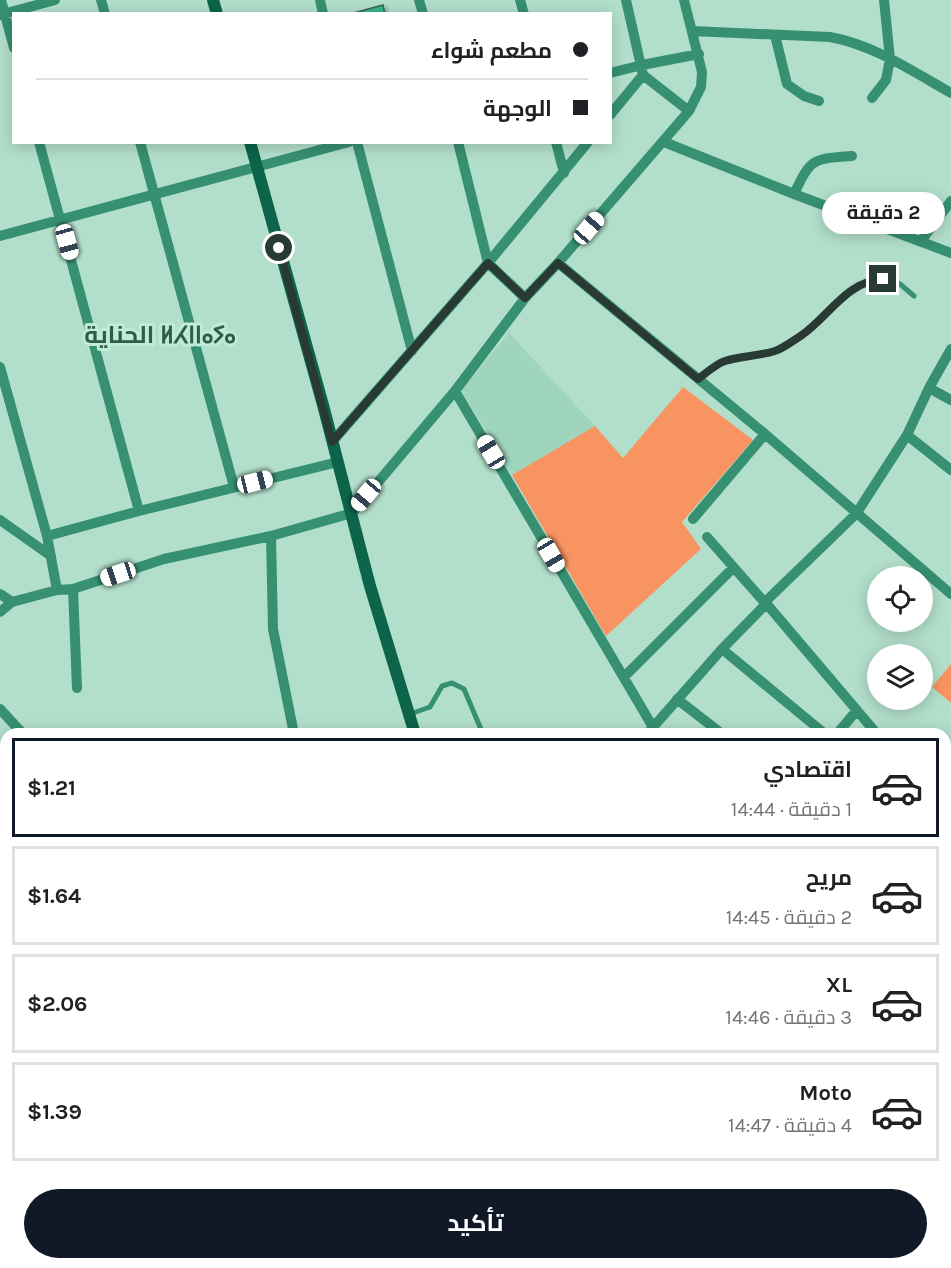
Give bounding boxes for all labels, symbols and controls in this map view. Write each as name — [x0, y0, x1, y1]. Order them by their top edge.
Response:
text: مطعم شواء — [431, 38, 552, 64]
text: الوجهة — [483, 96, 552, 122]
callout: 2 دقيقة — [822, 192, 944, 234]
text: 2 دقيقة — [847, 201, 920, 224]
car — [570, 209, 608, 247]
car — [54, 222, 80, 262]
route start — [265, 234, 292, 261]
route end — [869, 265, 896, 292]
district label: الحناية ⵍⵃⵏⵏⴰⵢⴰ — [84, 321, 236, 349]
car — [474, 432, 508, 472]
car — [235, 469, 275, 495]
car — [348, 475, 384, 515]
car — [534, 535, 568, 575]
car — [98, 560, 138, 588]
map controls — [867, 566, 933, 710]
button: locate — [867, 566, 933, 632]
button: layers — [867, 644, 933, 710]
text: اقتصادي — [763, 757, 852, 783]
icon: car — [870, 761, 924, 815]
text: $1.21 — [27, 775, 76, 801]
text: 1 دقيقة · 14:44 — [731, 798, 852, 821]
text: مريح — [806, 865, 852, 891]
icon: car — [870, 869, 924, 923]
text: $1.64 — [27, 883, 81, 909]
text: 2 دقيقة · 14:45 — [726, 906, 852, 929]
text: XL — [826, 972, 852, 998]
icon: car — [870, 977, 924, 1031]
text: $2.06 — [27, 991, 87, 1017]
text: 3 دقيقة · 14:46 — [725, 1006, 852, 1029]
text: Moto — [799, 1080, 852, 1106]
icon: car — [870, 1085, 924, 1139]
text: $1.39 — [27, 1099, 82, 1125]
text: 4 دقيقة · 14:47 — [728, 1114, 852, 1137]
button: تأكيد — [24, 1189, 927, 1258]

